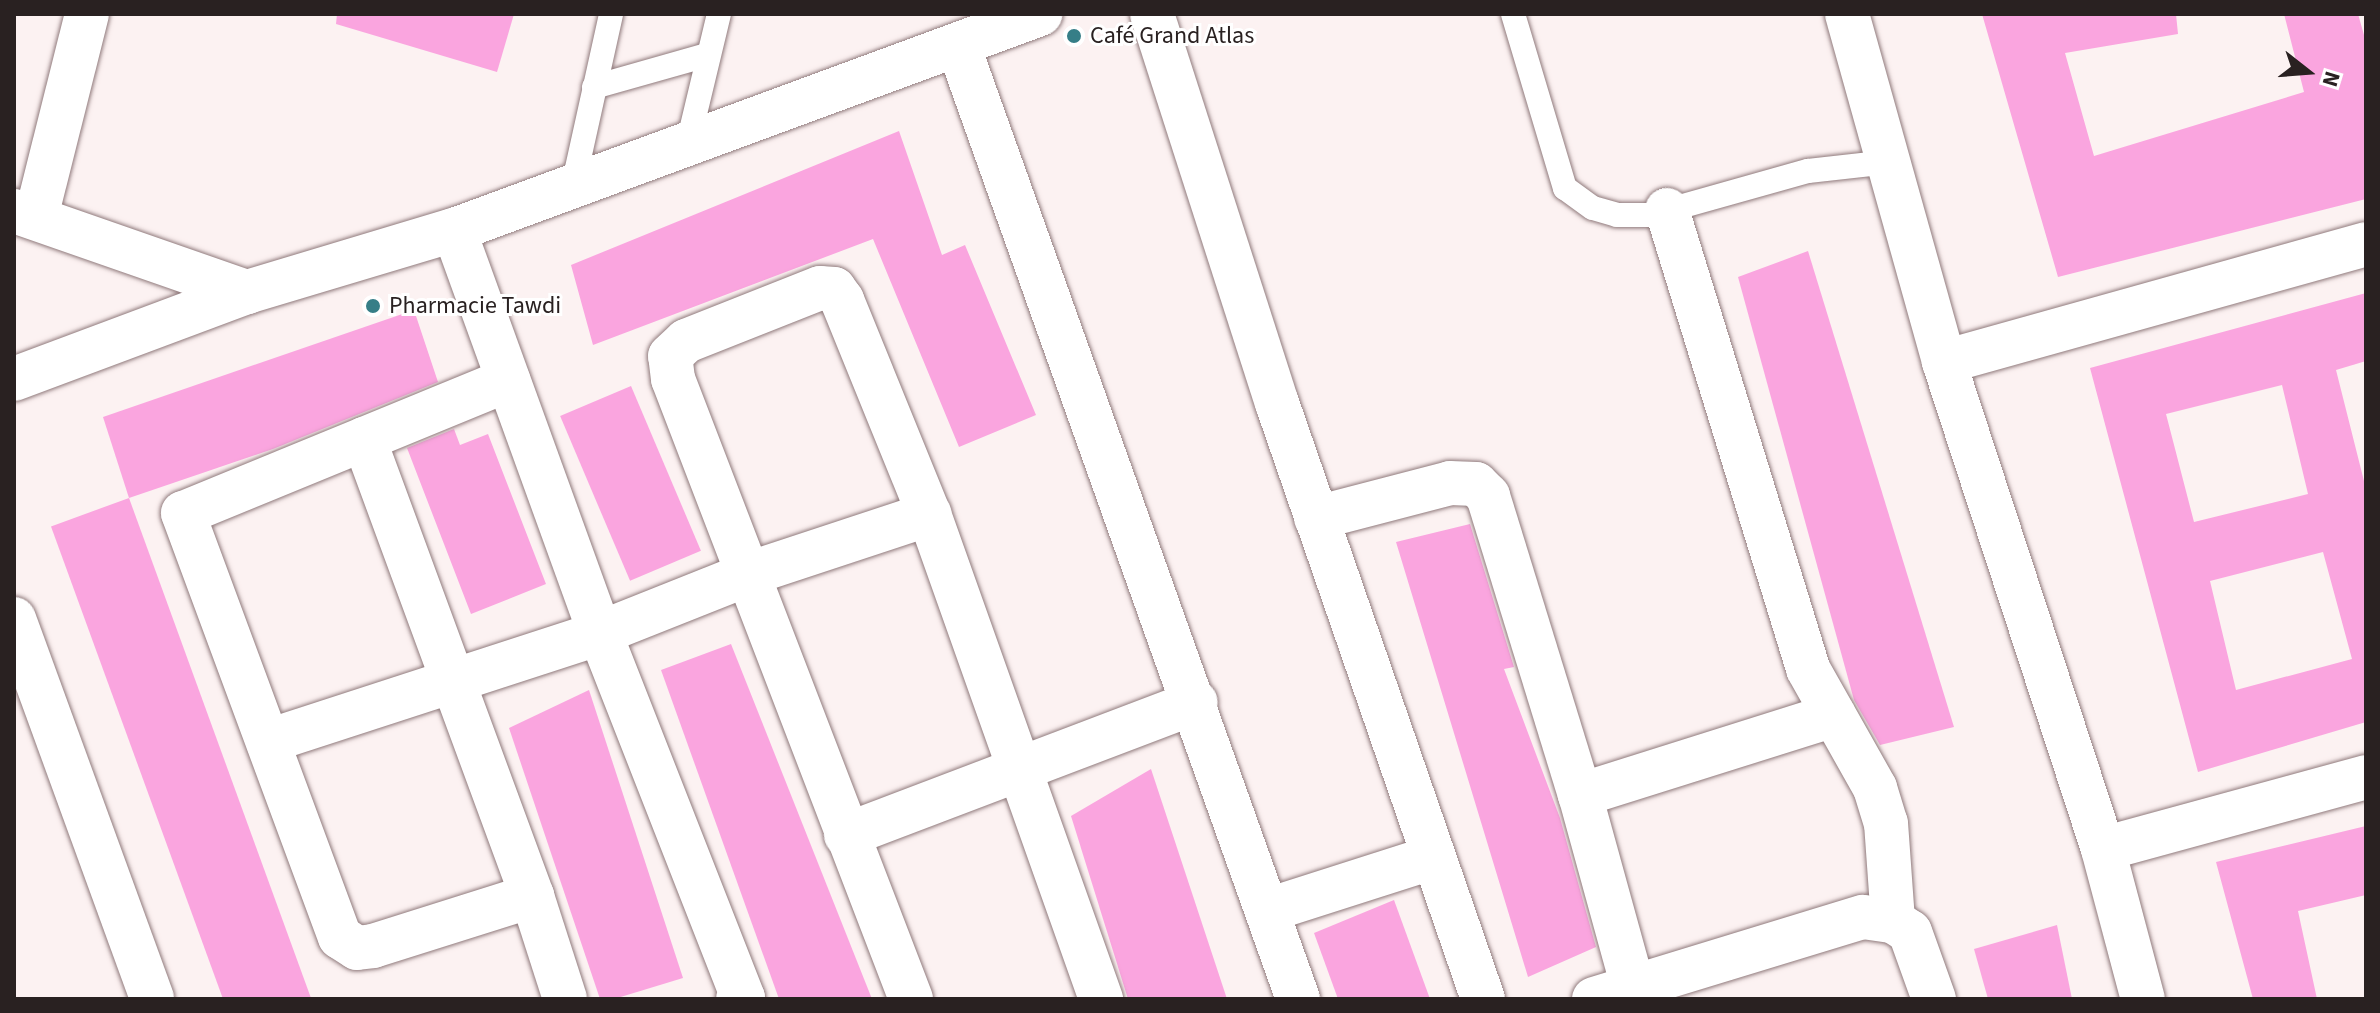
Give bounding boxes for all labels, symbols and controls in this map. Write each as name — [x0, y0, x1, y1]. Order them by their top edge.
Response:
place label: Café Grand Atlas — [1090, 22, 1254, 50]
marker: Café Grand Atlas — [1065, 27, 1083, 45]
north arrow — [2268, 32, 2348, 112]
text: N — [2314, 67, 2348, 91]
place label: Pharmacie Tawdi — [389, 292, 561, 320]
marker: Pharmacie Tawdi — [364, 297, 382, 315]

